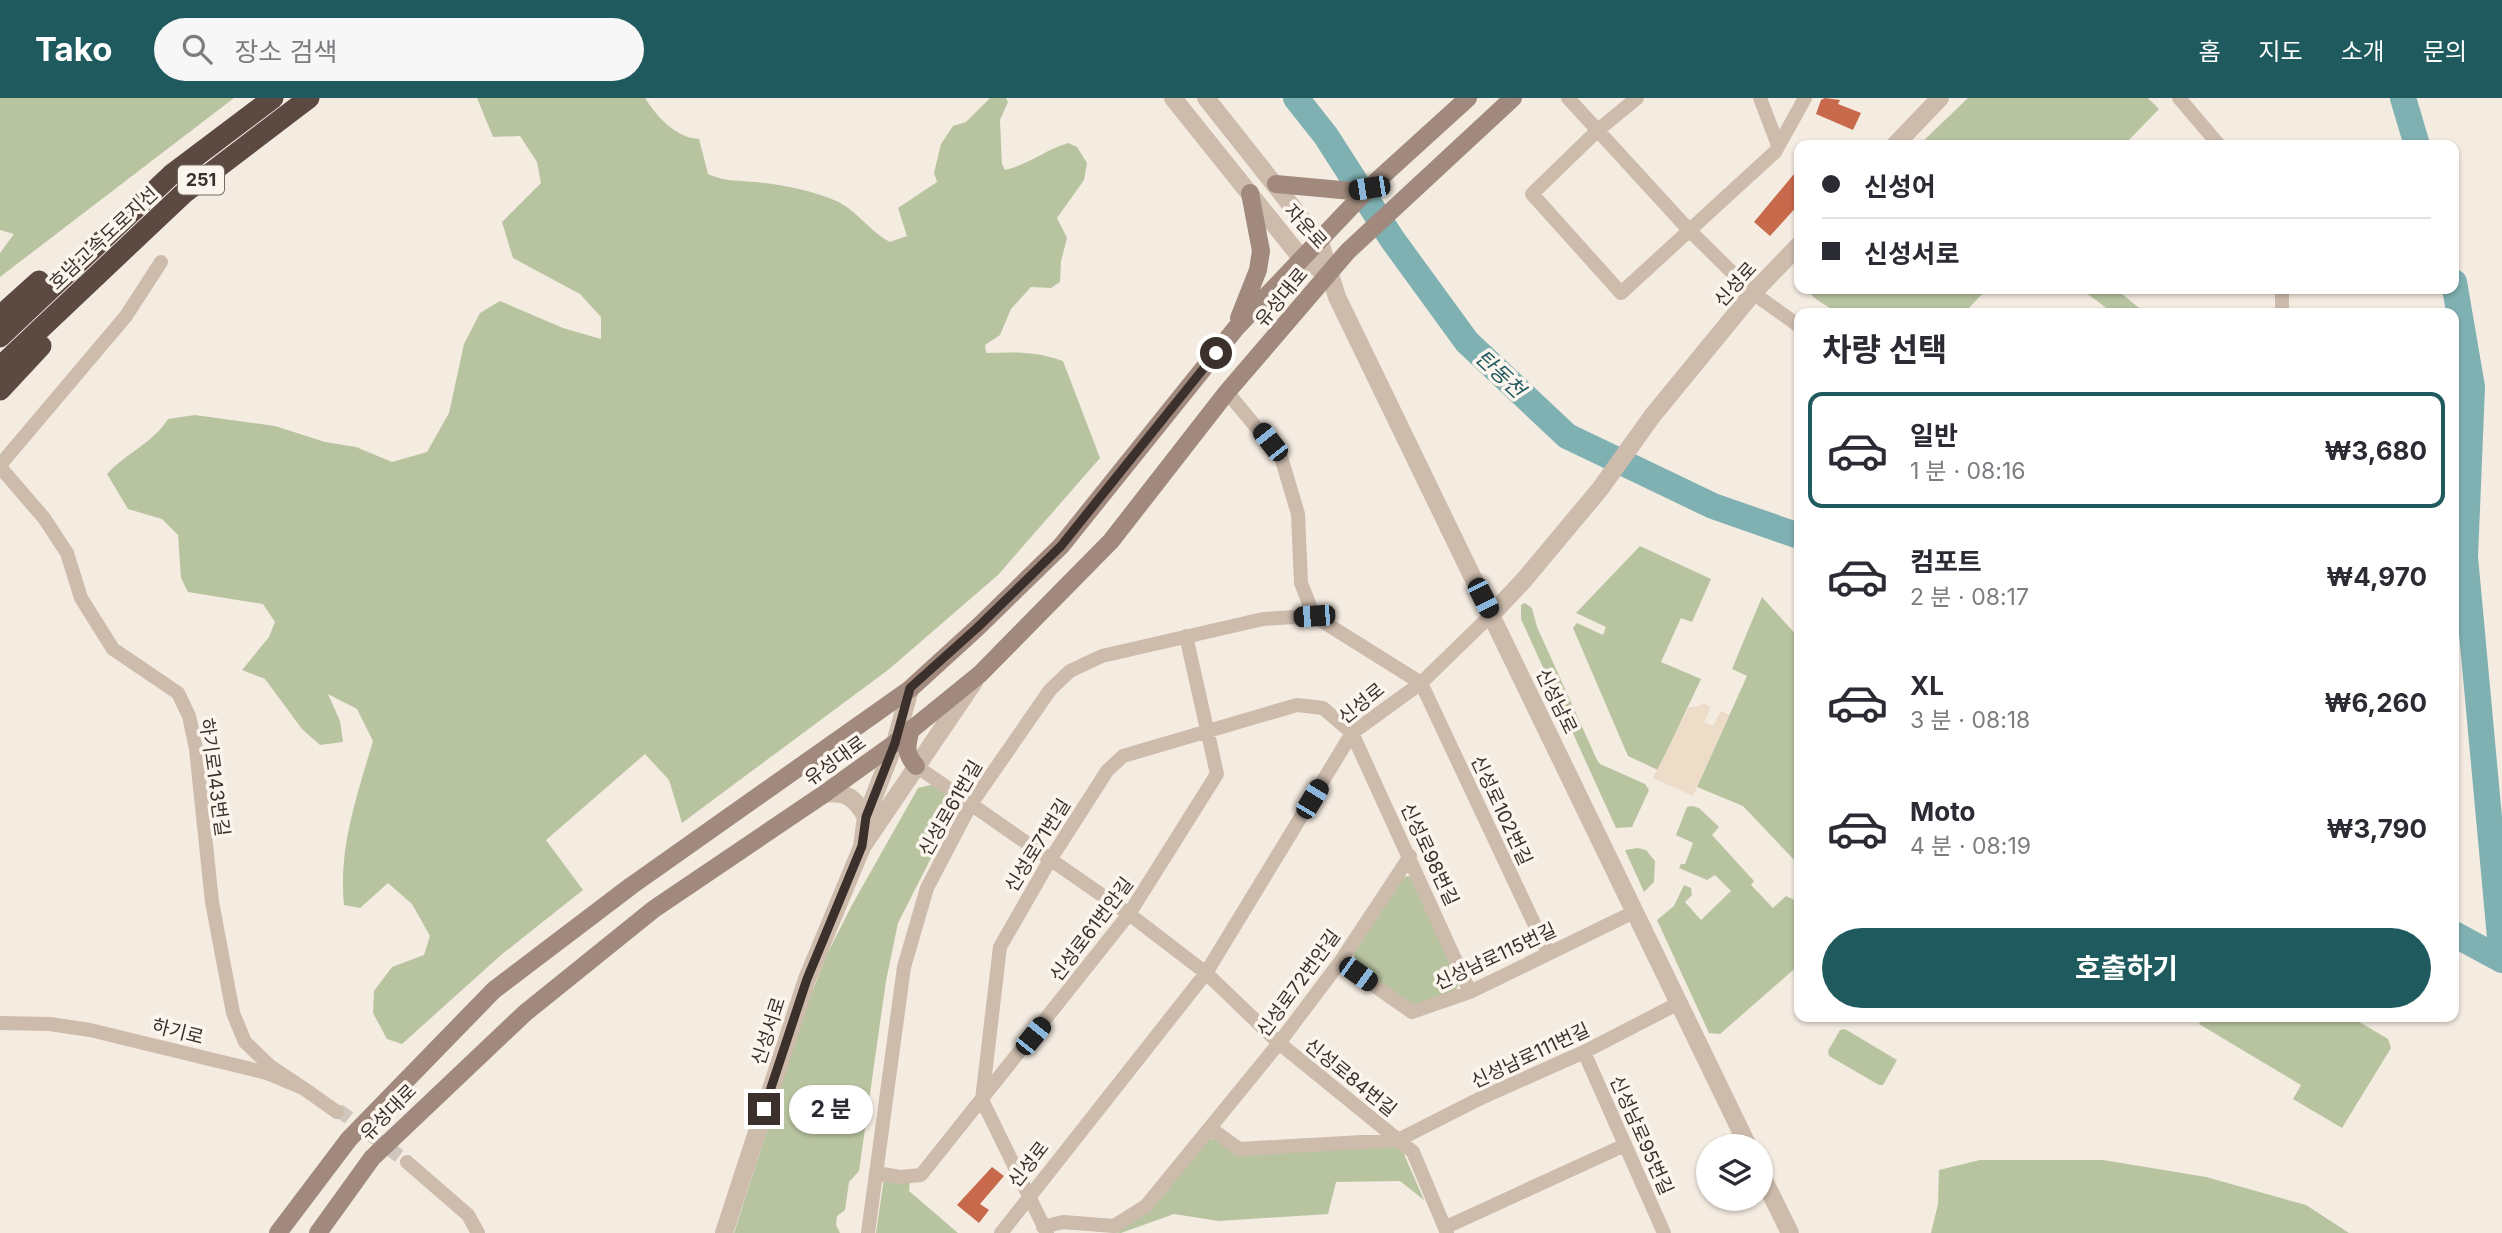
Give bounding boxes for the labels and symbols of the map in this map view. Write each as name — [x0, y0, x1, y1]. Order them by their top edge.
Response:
road number: 251 — [178, 166, 224, 194]
car — [1347, 174, 1392, 202]
street label: 호남고속도로지선 — [44, 182, 162, 294]
street label: 자운로 — [1279, 199, 1332, 253]
street label: 신성로 — [1709, 257, 1761, 312]
street label: 유성대로 — [1250, 263, 1313, 331]
route start — [1200, 337, 1232, 369]
water label: 탄동천 — [1471, 345, 1532, 404]
car — [1249, 419, 1292, 465]
car — [1465, 575, 1502, 621]
car — [1293, 604, 1336, 628]
street label: 신성남로 — [1531, 665, 1582, 738]
street label: 신성로 — [1334, 678, 1389, 729]
street label: 하기로143번길 — [195, 716, 234, 838]
street label: 유성대로 — [800, 731, 870, 790]
street label: 신성로102번길 — [1466, 752, 1537, 869]
street label: 신성로61번길 — [914, 756, 987, 860]
car — [1293, 776, 1332, 822]
street label: 신성로71번길 — [1000, 794, 1075, 896]
street label: 신성로98번길 — [1396, 799, 1463, 909]
street label: 신성로61번안길 — [1045, 873, 1138, 986]
street label: 신성남로115번길 — [1431, 918, 1560, 995]
street label: 신성로72번안길 — [1252, 925, 1345, 1042]
car — [1335, 953, 1382, 995]
street label: 신성서로 — [747, 994, 790, 1068]
car — [1012, 1013, 1055, 1059]
street label: 하기로 — [150, 1014, 206, 1049]
street label: 신성남로111번길 — [1467, 1018, 1593, 1093]
street label: 신성로84번길 — [1300, 1033, 1401, 1121]
street label: 신성남로95번길 — [1605, 1072, 1678, 1198]
street label: 유성대로 — [356, 1080, 421, 1145]
callout: 2 분 — [788, 1084, 872, 1134]
route end — [748, 1093, 780, 1125]
street label: 신성로 — [1003, 1137, 1054, 1192]

